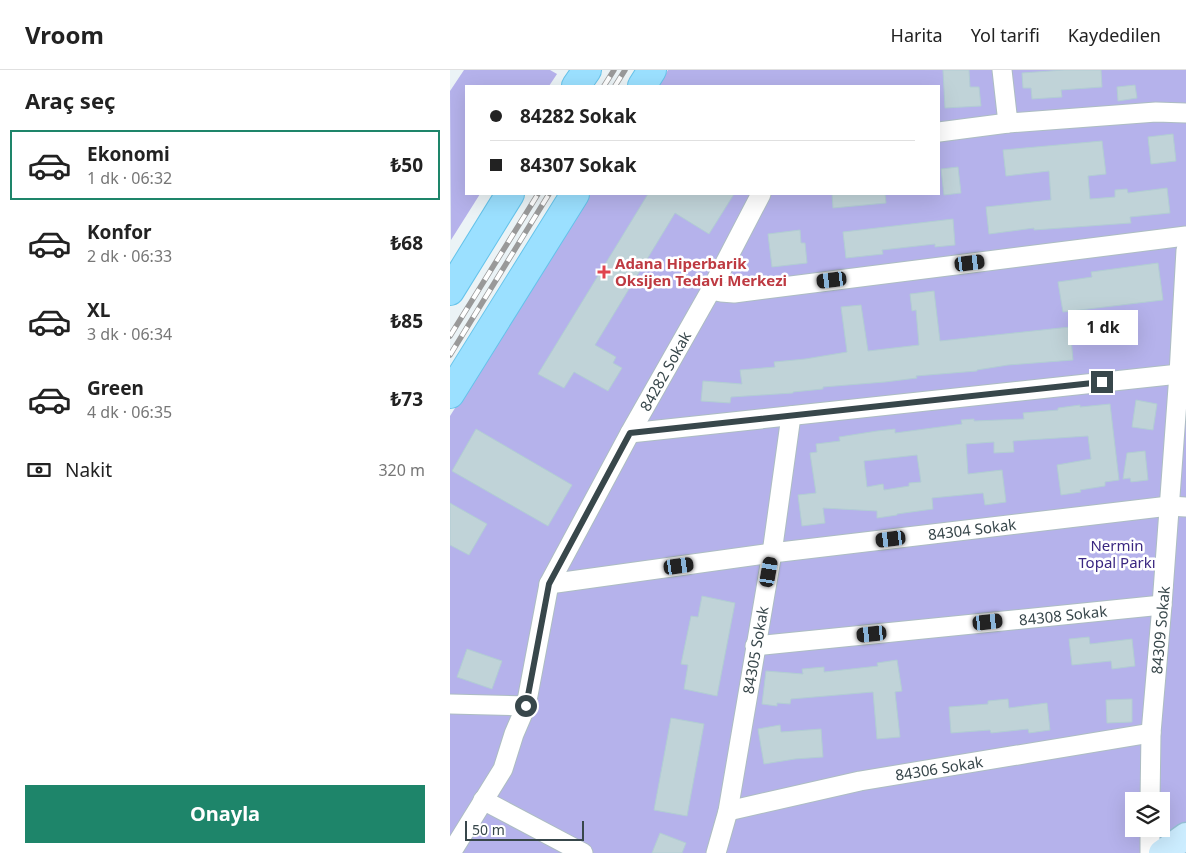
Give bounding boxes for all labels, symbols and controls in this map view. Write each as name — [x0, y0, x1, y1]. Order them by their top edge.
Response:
text: Vroom — [25, 18, 104, 51]
text: Harita — [891, 23, 943, 47]
text: Yol tarifi — [971, 23, 1040, 47]
text: Kaydedilen — [1068, 23, 1161, 47]
text: Araç seç — [25, 85, 115, 115]
text: 84282 Sokak — [520, 103, 637, 129]
text: Ekonomi — [87, 141, 170, 167]
icon: car — [27, 143, 72, 188]
text: ₺50 — [390, 152, 423, 178]
text: 84307 Sokak — [520, 152, 637, 178]
text: 1 dk · 06:32 — [87, 167, 172, 189]
text: Konfor — [87, 219, 152, 245]
icon: car — [27, 221, 72, 266]
text: ₺68 — [390, 230, 423, 256]
text: 2 dk · 06:33 — [87, 245, 172, 267]
place label: Adana Hiperbarik Oksijen Tedavi Merkezi — [615, 253, 787, 290]
car — [954, 254, 985, 272]
marker: Adana Hiperbarik Oksijen Tedavi Merkezi — [597, 265, 611, 279]
car — [816, 271, 847, 289]
text: XL — [87, 297, 110, 323]
icon: car — [27, 299, 72, 344]
text: ₺85 — [390, 308, 423, 334]
callout: 1 dk — [1067, 310, 1137, 344]
text: 1 dk — [1086, 316, 1120, 338]
text: 3 dk · 06:34 — [87, 323, 172, 345]
street label: 84282 Sokak — [635, 327, 695, 415]
route end — [1091, 371, 1113, 393]
text: Green — [87, 375, 144, 401]
icon: car — [27, 377, 72, 422]
text: ₺73 — [390, 386, 423, 412]
text: 4 dk · 06:35 — [87, 401, 172, 423]
icon: cash — [25, 456, 53, 484]
text: Nakit — [65, 457, 112, 483]
text: 320 m — [378, 459, 425, 481]
street label: 84304 Sokak — [927, 514, 1017, 544]
car — [875, 530, 906, 548]
park label: Nermin Topal Parkı — [1078, 535, 1156, 572]
car — [663, 556, 694, 576]
car — [759, 556, 778, 588]
street label: 84309 Sokak — [1146, 585, 1174, 675]
street label: 84308 Sokak — [1018, 600, 1108, 630]
street label: 84305 Sokak — [737, 605, 773, 695]
car — [972, 613, 1003, 631]
car — [856, 625, 887, 643]
route start — [515, 695, 537, 717]
street label: 84306 Sokak — [894, 751, 984, 785]
button: Onayla — [25, 785, 425, 843]
map controls — [1125, 792, 1170, 837]
button: layers — [1125, 792, 1170, 837]
scale bar — [465, 818, 584, 841]
text: 50 m — [472, 820, 505, 839]

